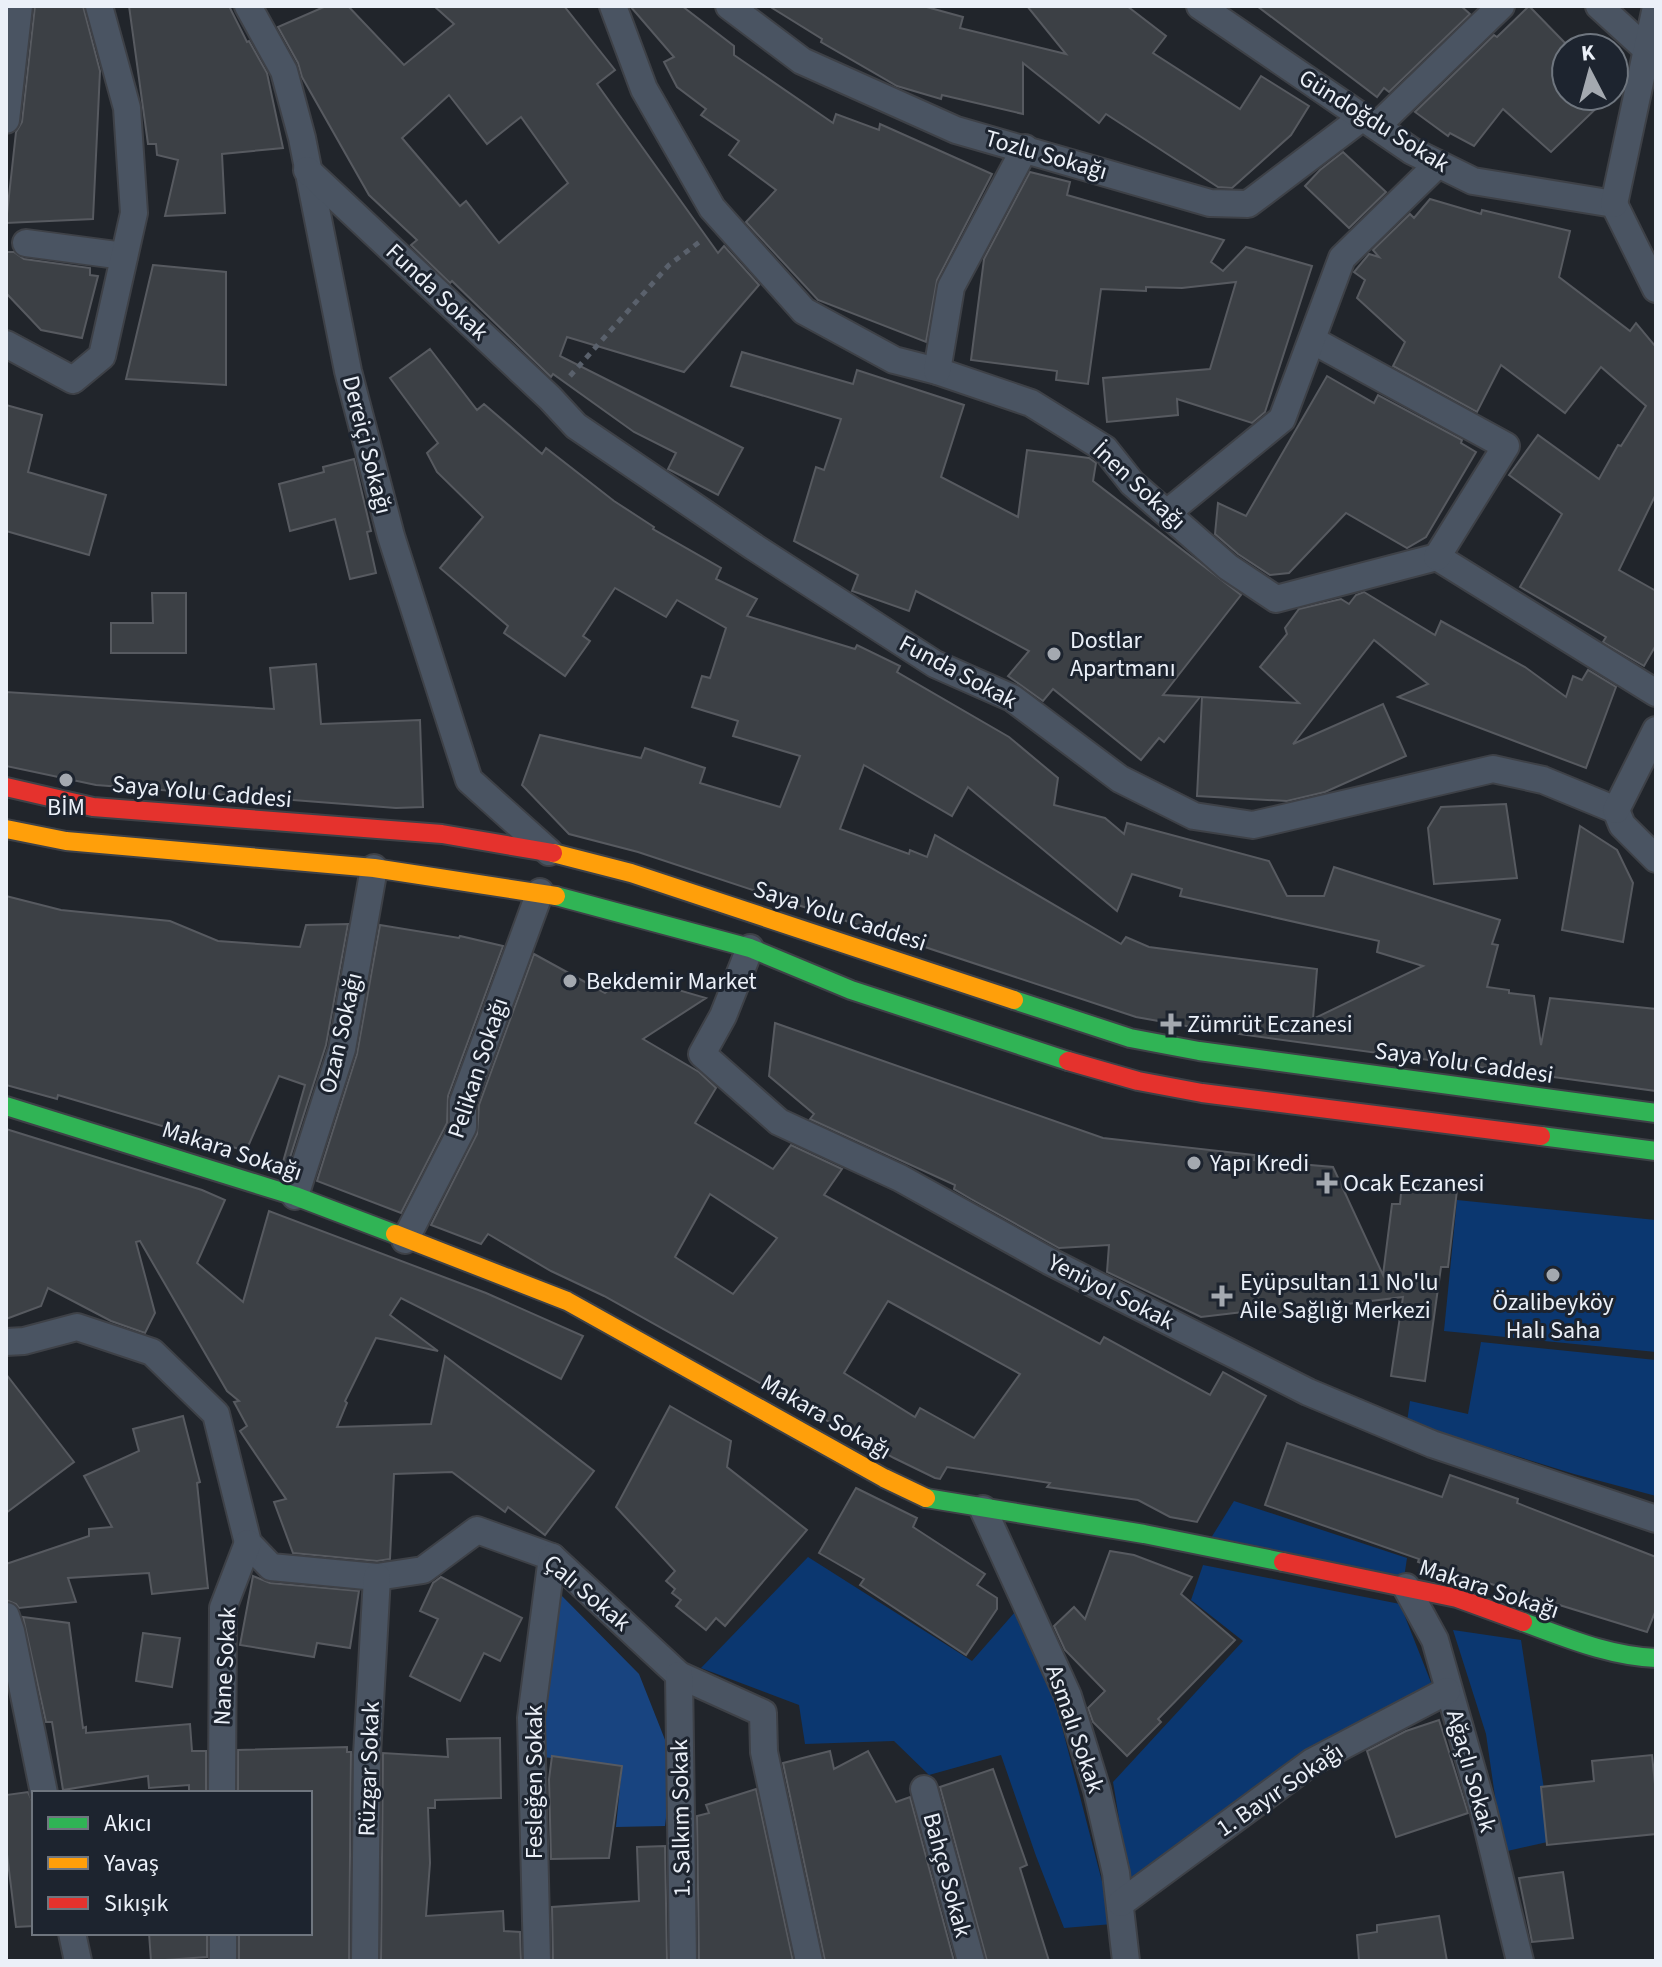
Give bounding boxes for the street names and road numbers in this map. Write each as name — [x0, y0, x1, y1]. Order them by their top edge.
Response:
street label: Gündoğdu Sokak — [1292, 61, 1456, 181]
street label: Tozlu Sokağı — [981, 121, 1111, 189]
street label: Funda Sokak — [378, 235, 496, 349]
street label: Dereiçi Sokağı — [333, 372, 401, 518]
street label: İnen Sokağı — [1084, 433, 1194, 539]
street label: Funda Sokak — [893, 626, 1023, 718]
street label: Saya Yolu Caddesi — [111, 767, 293, 817]
street label: Saya Yolu Caddesi — [749, 872, 931, 960]
street label: Ozan Sokağı — [310, 969, 372, 1097]
street label: Pelikan Sokağı — [439, 993, 517, 1143]
street label: Saya Yolu Caddesi — [1372, 1033, 1556, 1093]
street label: Makara Sokağı — [157, 1112, 307, 1190]
street label: Yeniyol Sokak — [1041, 1245, 1180, 1339]
street label: Makara Sokağı — [754, 1365, 898, 1469]
street label: Çalı Sokak — [536, 1546, 638, 1640]
street label: Makara Sokağı — [1414, 1550, 1564, 1628]
street label: Nane Sokak — [204, 1606, 246, 1726]
street label: Asmalı Sokak — [1037, 1660, 1113, 1798]
street label: Rüzgar Sokak — [349, 1701, 389, 1837]
street label: Fesleğen Sokak — [517, 1705, 552, 1859]
street label: Ağaçlı Sokak — [1437, 1706, 1505, 1837]
street label: 1. Bayır Sokağı — [1209, 1734, 1351, 1846]
street label: 1. Salkım Sokak — [662, 1739, 700, 1897]
street label: Bahçe Sokak — [914, 1809, 980, 1941]

